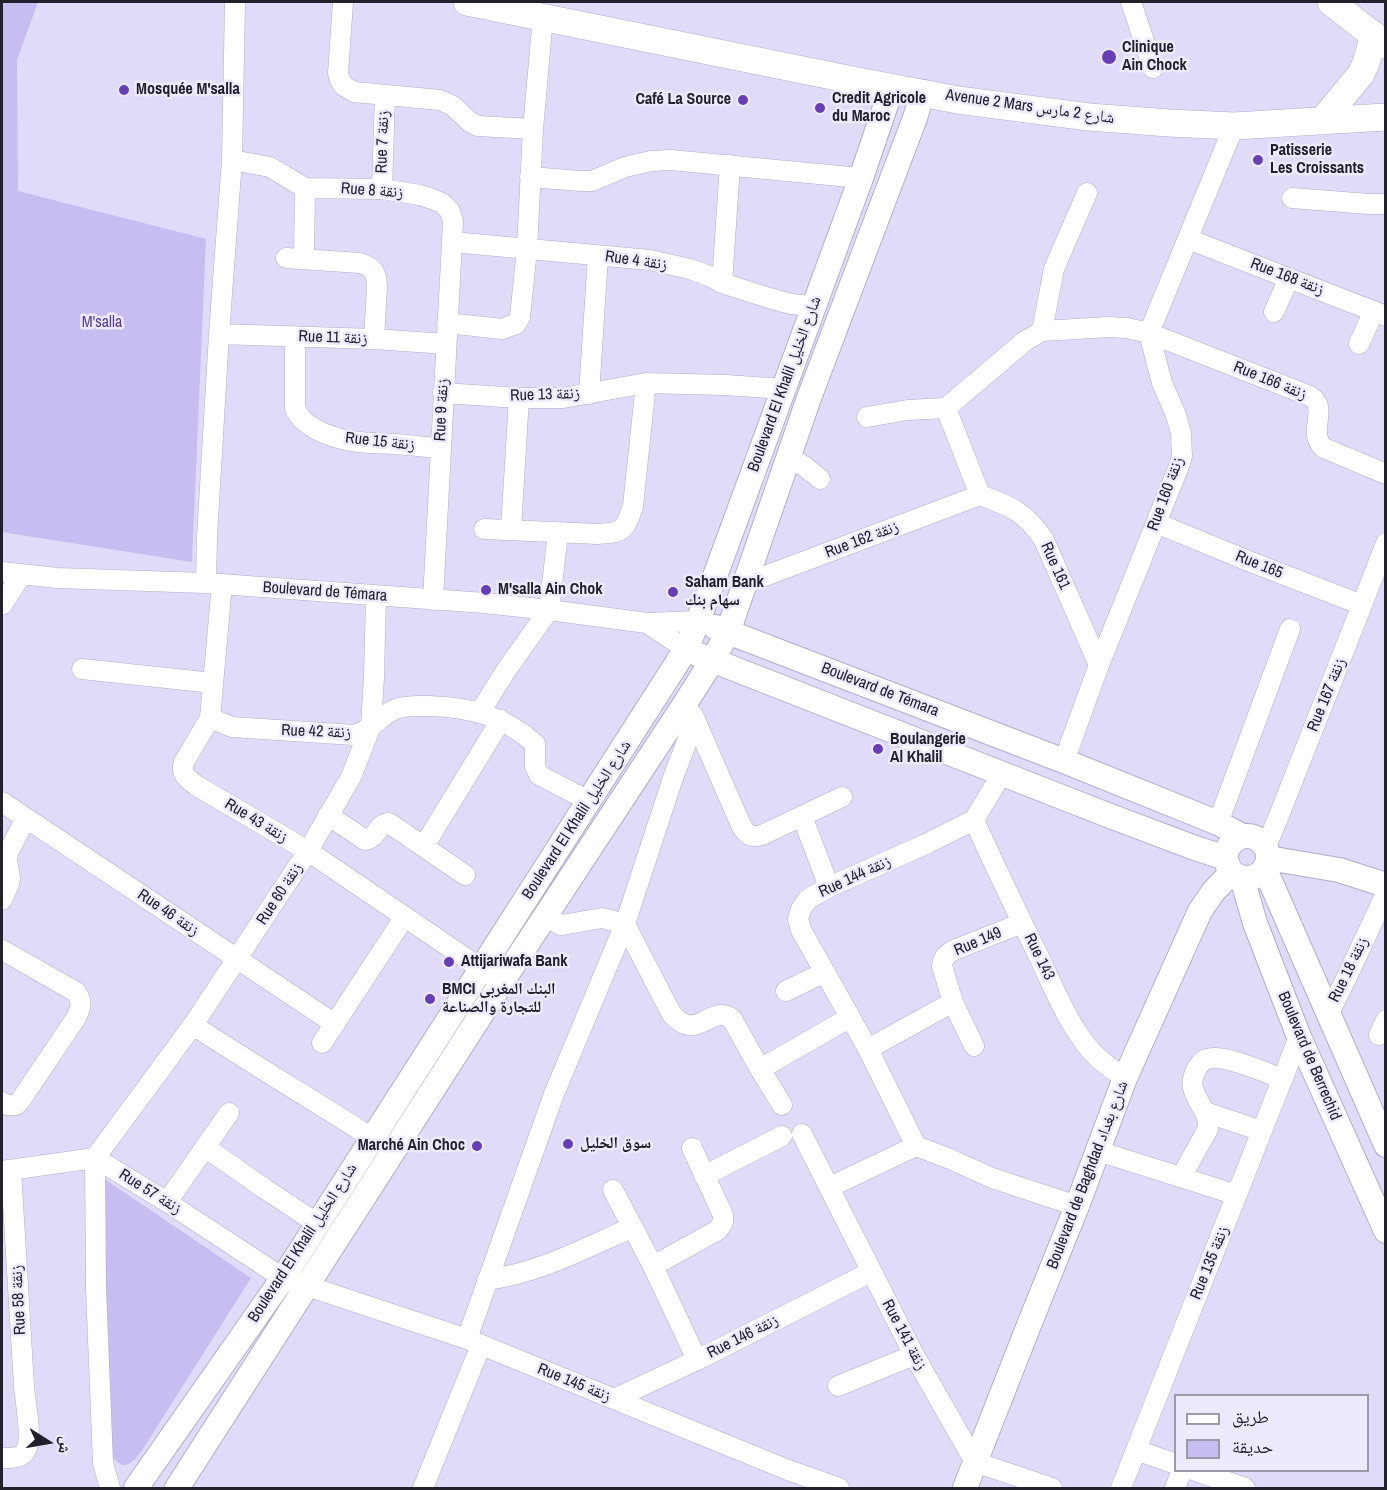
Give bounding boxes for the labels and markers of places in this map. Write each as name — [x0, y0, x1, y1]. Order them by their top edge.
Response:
place label: Clinique Ain Chock — [1122, 38, 1187, 76]
marker: Clinique Ain Chock — [1100, 48, 1118, 66]
place label: Mosquée M'salla — [136, 80, 240, 100]
marker: Mosquée M'salla — [117, 83, 131, 97]
place label: Credit Agricole du Maroc — [832, 89, 926, 127]
place label: Café La Source — [635, 90, 731, 110]
marker: Café La Source — [736, 93, 750, 107]
marker: Credit Agricole du Maroc — [813, 101, 827, 115]
place label: Patisserie Les Croissants — [1270, 141, 1364, 179]
marker: Patisserie Les Croissants — [1251, 153, 1265, 167]
place label: Saham Bank سهام بنك — [685, 573, 764, 611]
place label: M'salla Ain Chok — [498, 580, 602, 600]
marker: M'salla Ain Chok — [479, 583, 493, 597]
marker: Saham Bank سهام بنك — [666, 585, 680, 599]
place label: Boulangerie Al Khalil — [890, 730, 966, 768]
marker: Boulangerie Al Khalil — [871, 742, 885, 756]
place label: Attijariwafa Bank — [461, 952, 567, 972]
marker: Attijariwafa Bank — [442, 955, 456, 969]
place label: BMCI البنك المغربي للتجارة والصناعة — [442, 980, 556, 1018]
marker: BMCI البنك المغربي للتجارة والصناعة — [423, 992, 437, 1006]
place label: سوق الخليل — [580, 1134, 651, 1154]
place label: Marché Ain Choc — [358, 1136, 465, 1156]
marker: سوق الخليل — [561, 1137, 575, 1151]
marker: Marché Ain Choc — [470, 1139, 484, 1153]

